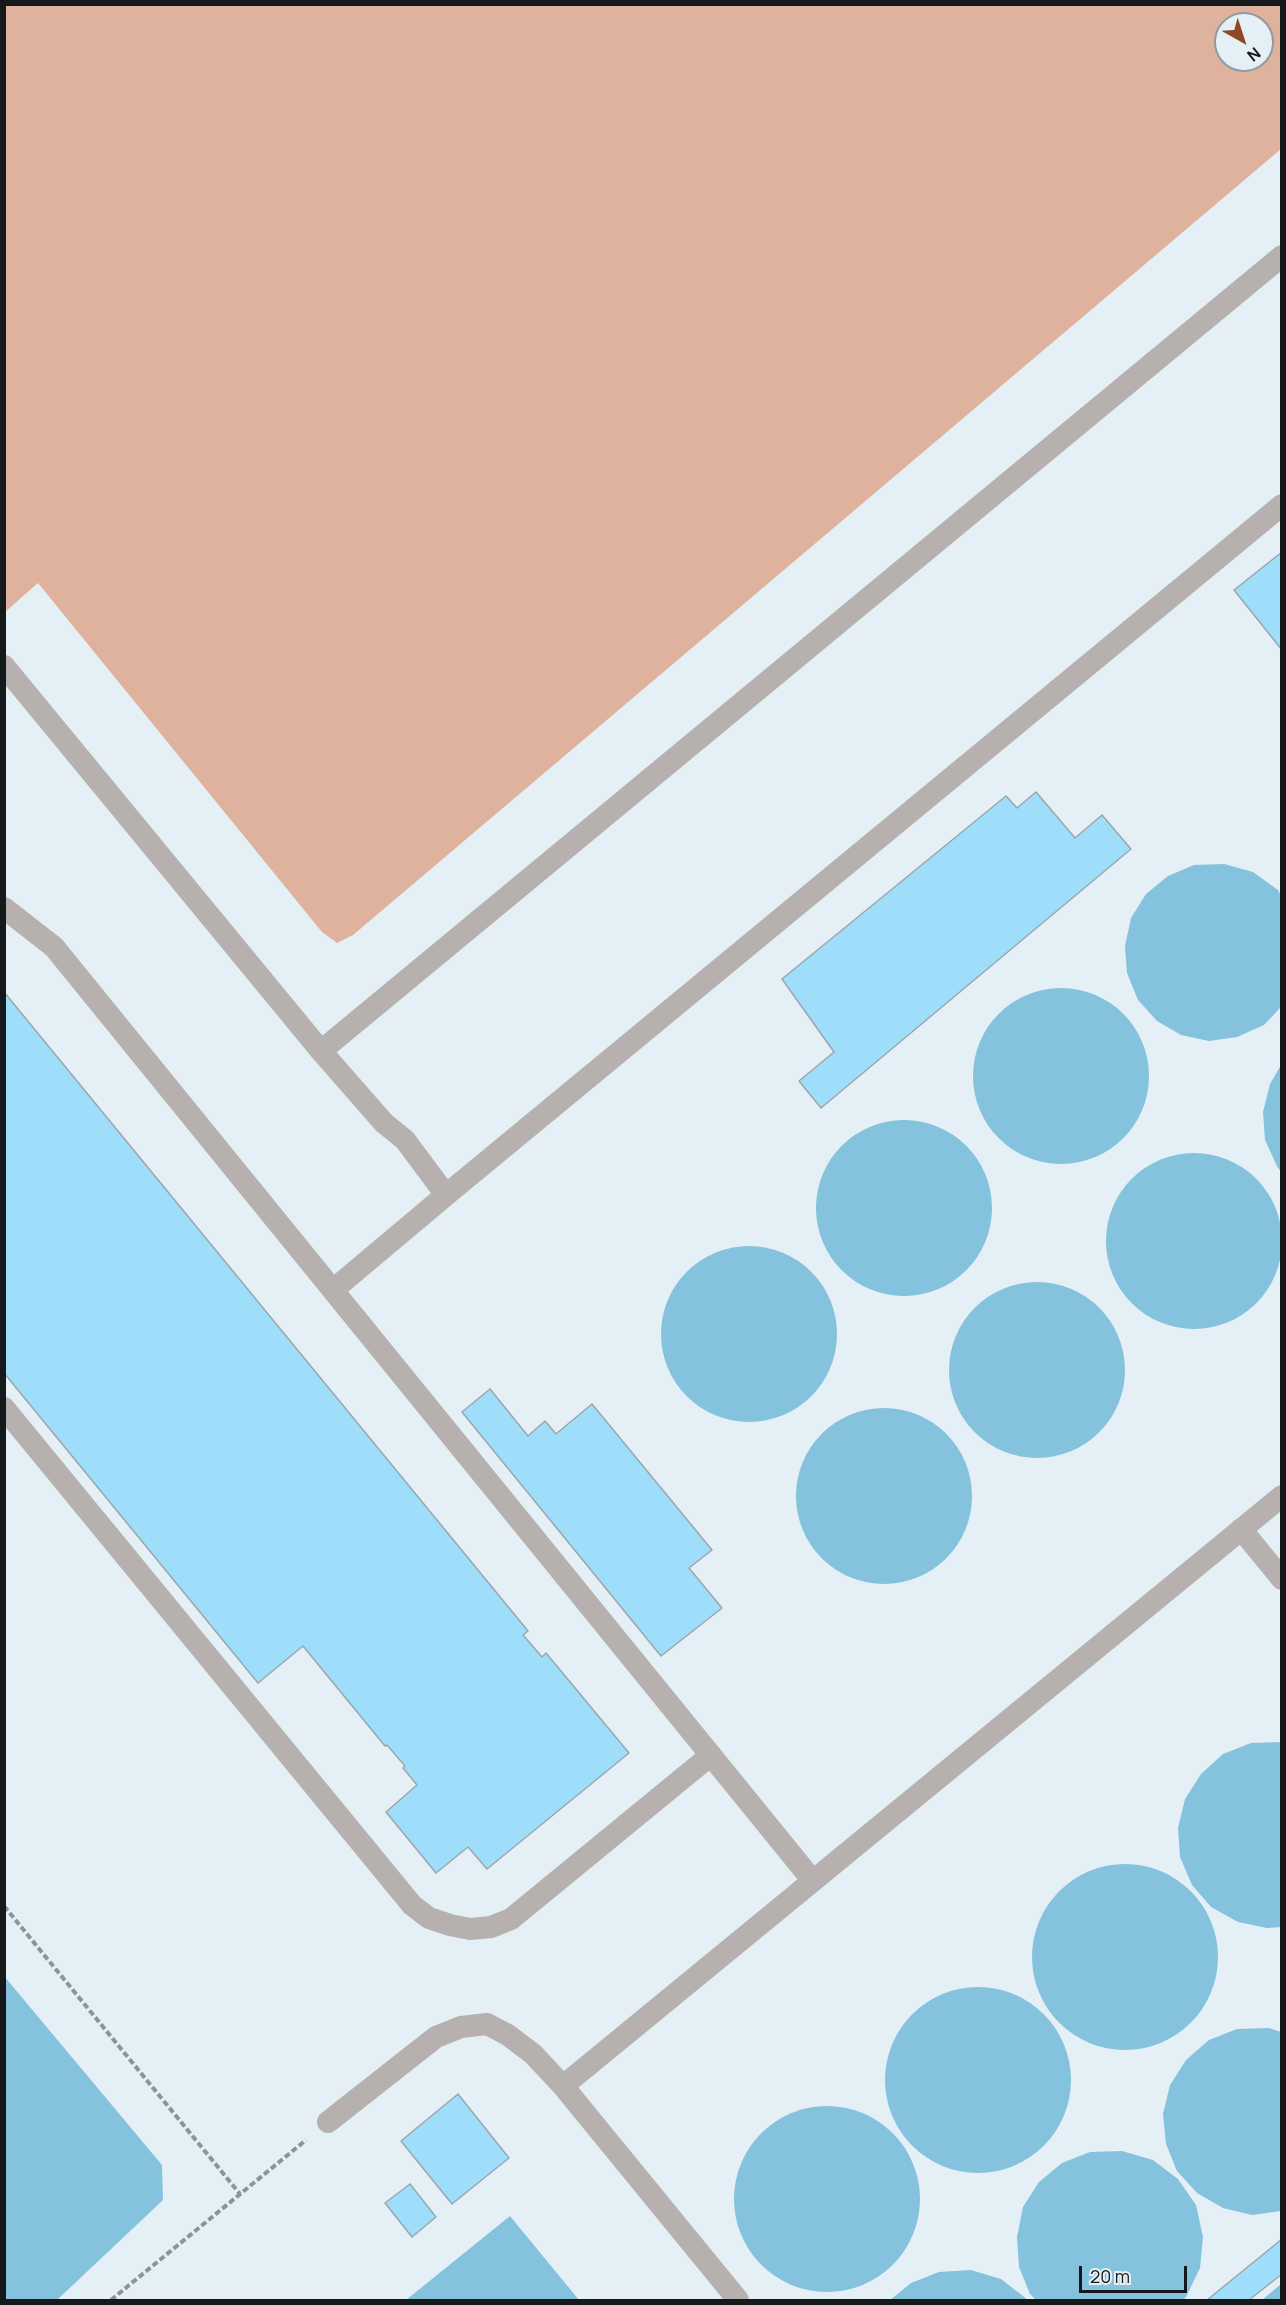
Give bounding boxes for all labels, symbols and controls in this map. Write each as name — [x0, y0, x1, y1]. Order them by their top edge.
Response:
north arrow — [1214, 12, 1274, 72]
text: N — [1243, 42, 1265, 67]
scale bar — [1082, 2254, 1190, 2292]
text: 20 m — [1090, 2264, 1130, 2288]

